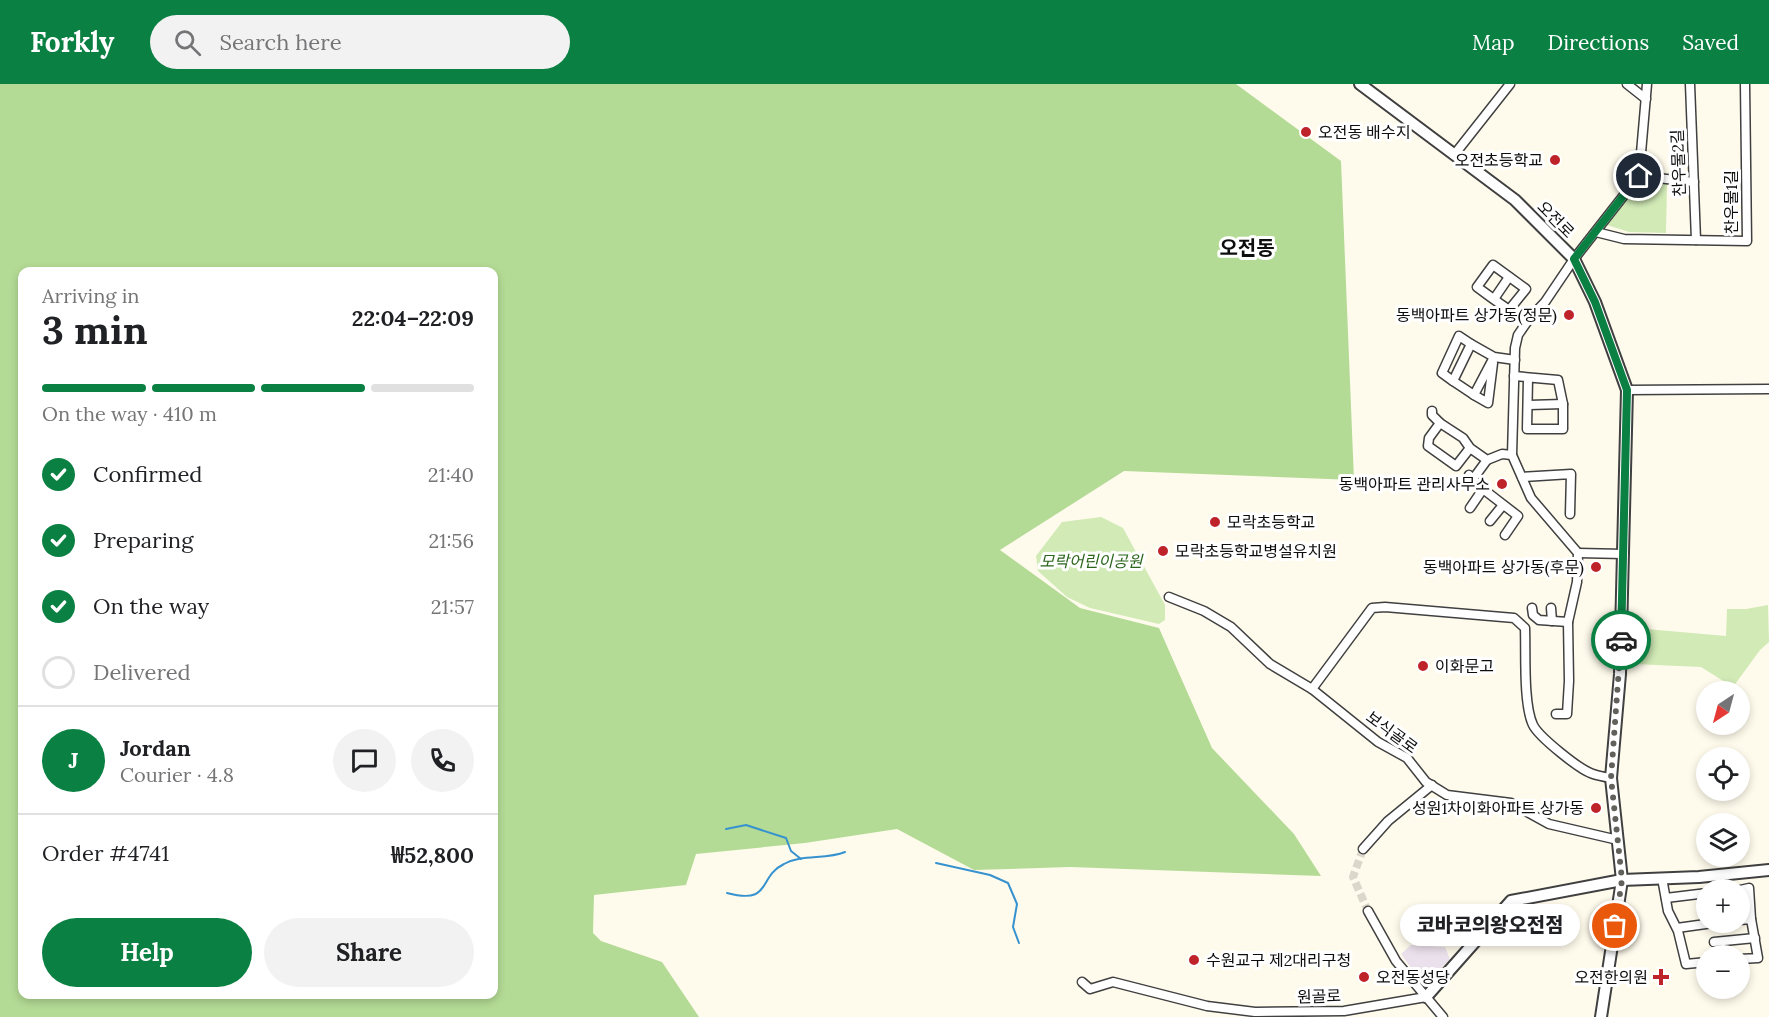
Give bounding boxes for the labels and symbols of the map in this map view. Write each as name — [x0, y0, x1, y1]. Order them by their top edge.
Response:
place label: 오전동 배수지 — [1318, 122, 1411, 142]
marker: 오전동 배수지 — [1299, 125, 1313, 139]
street label: 찬우물2길 — [1667, 129, 1689, 197]
place label: 오전초등학교 — [1455, 150, 1543, 170]
pin — [1613, 150, 1664, 201]
marker: 오전초등학교 — [1548, 153, 1562, 167]
street label: 찬우물1길 — [1721, 170, 1741, 234]
street label: 오전로 — [1533, 196, 1579, 242]
district label: 오전동 — [1219, 235, 1275, 260]
place label: 동백아파트 상가동(정문) — [1396, 305, 1557, 326]
marker: 동백아파트 상가동(정문) — [1562, 308, 1576, 322]
place label: 동백아파트 관리사무소 — [1339, 474, 1490, 494]
marker: 동백아파트 관리사무소 — [1495, 477, 1509, 491]
place label: 모락초등학교 — [1227, 512, 1315, 532]
marker: 모락초등학교 — [1208, 515, 1222, 529]
place label: 모락초등학교병설유치원 — [1175, 541, 1337, 561]
marker: 모락초등학교병설유치원 — [1156, 544, 1170, 558]
park label: 모락어린이공원 — [1039, 551, 1144, 571]
place label: 동백아파트 상가동(후문) — [1423, 557, 1584, 578]
marker: 동백아파트 상가동(후문) — [1589, 560, 1603, 574]
courier — [1591, 610, 1651, 670]
place label: 이화문고 — [1435, 656, 1494, 676]
marker: 이화문고 — [1416, 659, 1430, 673]
north arrow — [1696, 681, 1750, 735]
street label: 보식골로 — [1362, 707, 1422, 758]
place label: 성원1차이화아파트 상가동 — [1412, 798, 1584, 818]
marker: 성원1차이화아파트 상가동 — [1589, 801, 1603, 815]
pin — [1589, 900, 1640, 951]
callout: 코바코의왕오전점 — [1399, 905, 1579, 947]
place label: 수원교구 제2대리구청 — [1206, 950, 1351, 970]
marker: 수원교구 제2대리구청 — [1187, 953, 1201, 967]
place label: 오전동성당 — [1376, 967, 1450, 987]
place label: 오전한의원 — [1574, 967, 1648, 987]
marker: 오전한의원 — [1652, 968, 1670, 986]
marker: 오전동성당 — [1357, 970, 1371, 984]
street label: 원골로 — [1297, 985, 1342, 1007]

